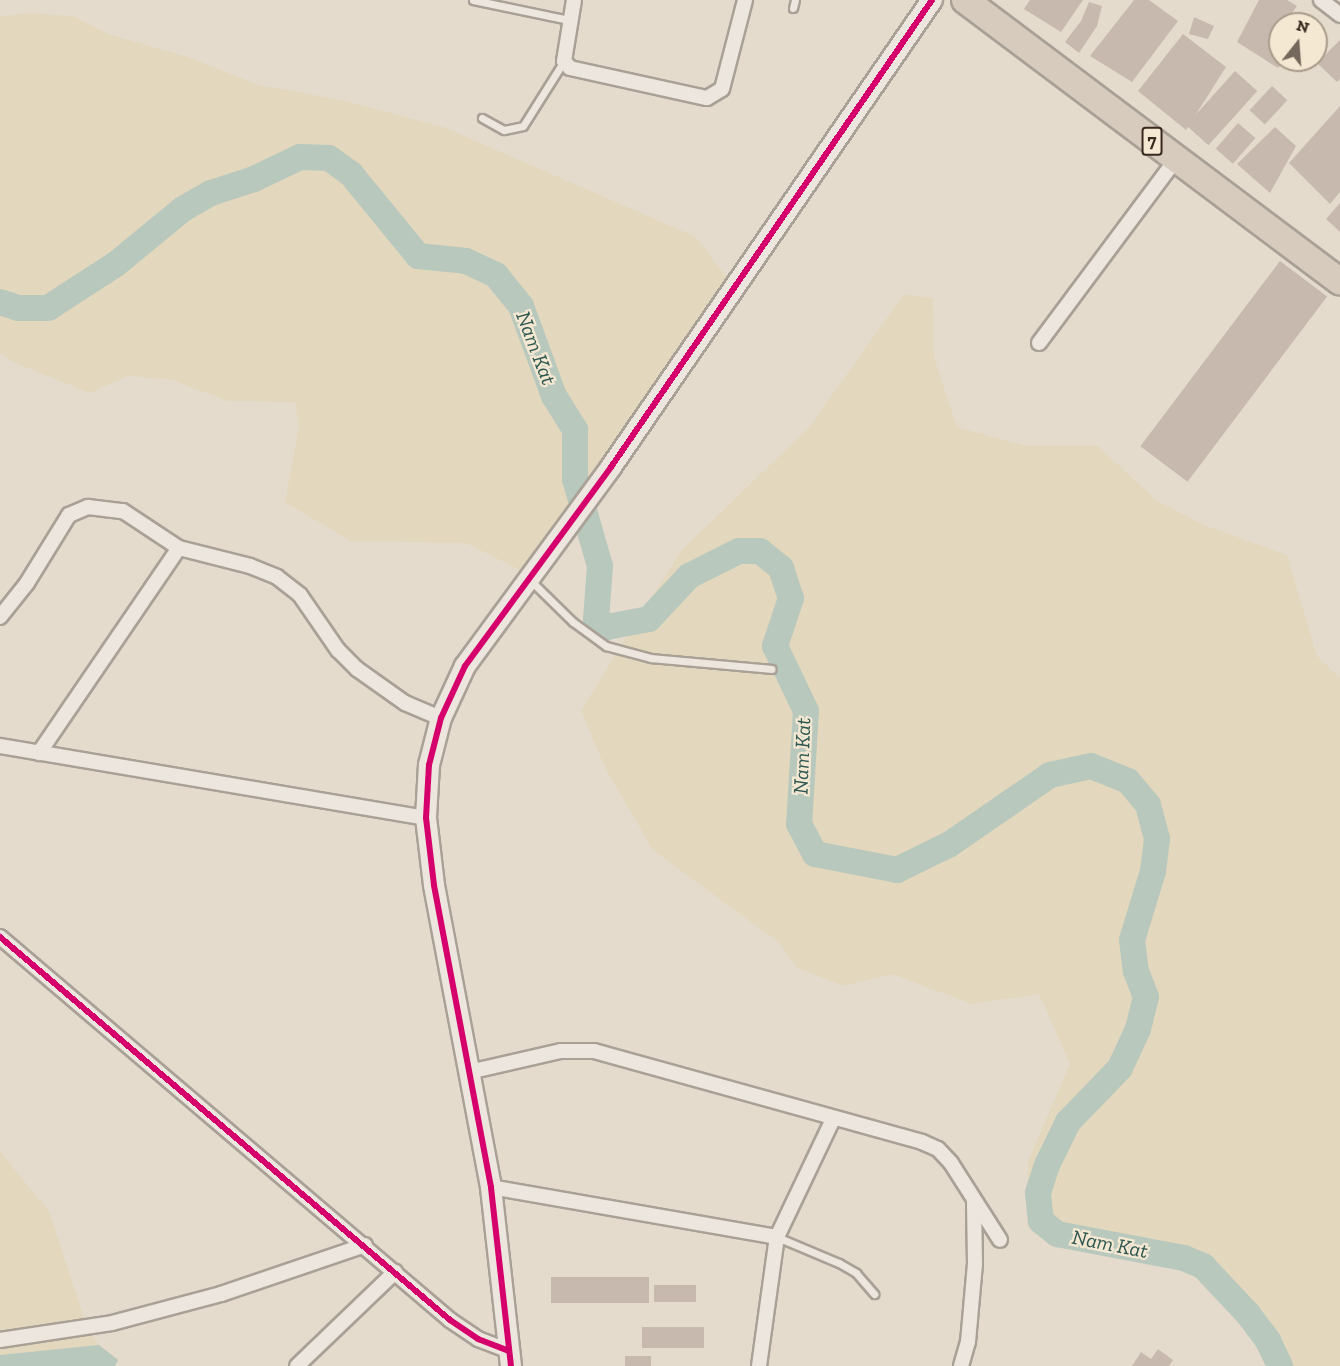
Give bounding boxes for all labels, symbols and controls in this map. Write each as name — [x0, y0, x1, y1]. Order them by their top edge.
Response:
north arrow — [1268, 12, 1328, 72]
text: N — [1294, 15, 1311, 37]
road number: 7 — [1142, 126, 1162, 156]
water label: Nam Kat — [510, 308, 562, 388]
water label: Nam Kat — [788, 717, 816, 795]
water label: Nam Kat — [1070, 1224, 1150, 1264]

